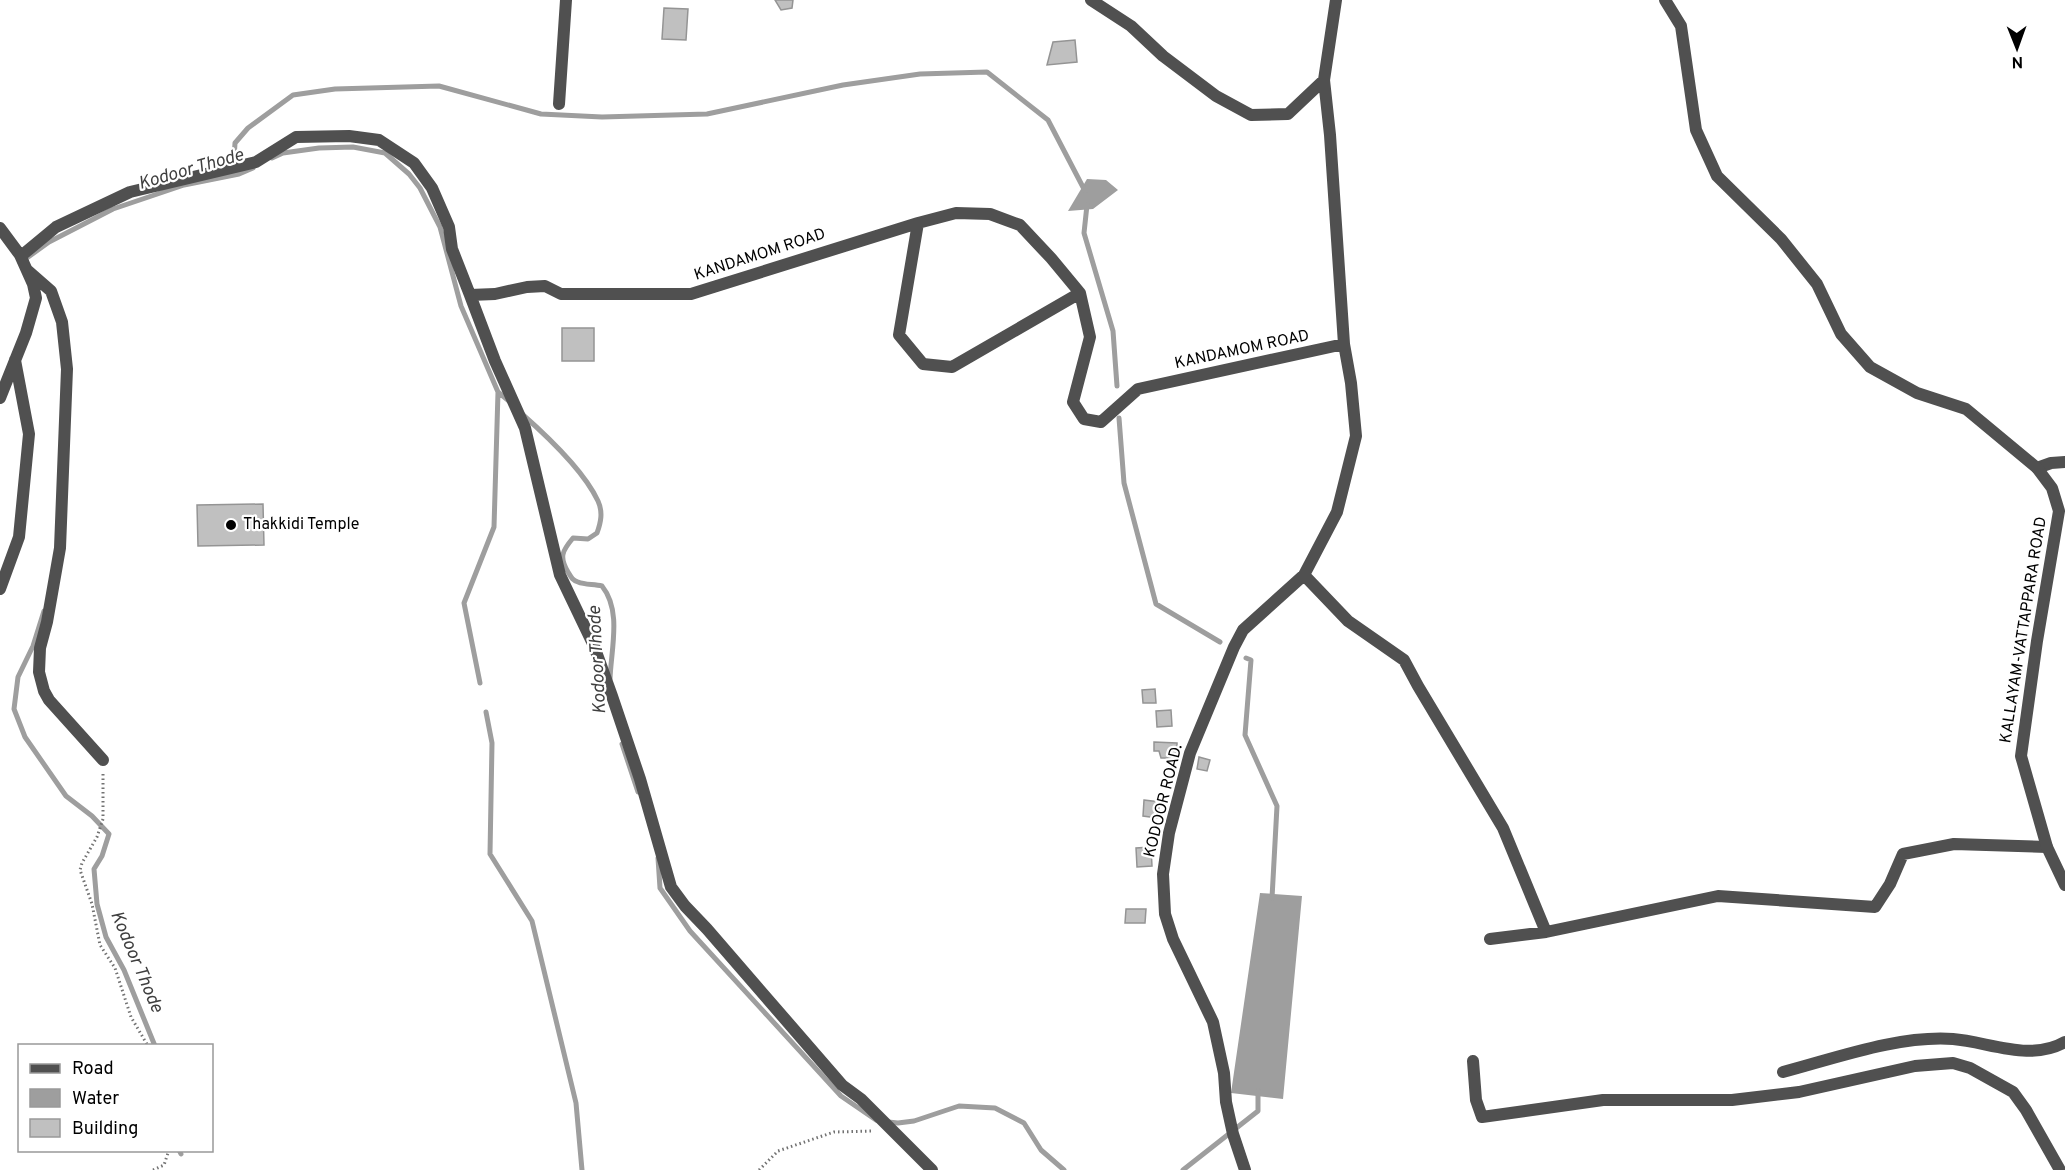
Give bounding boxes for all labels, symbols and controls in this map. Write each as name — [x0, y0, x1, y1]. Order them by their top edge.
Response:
north arrow — [1987, 18, 2047, 78]
text: N — [2011, 51, 2023, 71]
water label: Kodoor Thode — [136, 144, 247, 196]
street label: KANDAMOM ROAD — [692, 224, 828, 286]
street label: KANDAMOM ROAD — [1173, 326, 1311, 374]
place label: Thakkidi Temple — [243, 515, 359, 535]
street label: KALLAYAM-VATTAPPARA ROAD — [1996, 515, 2052, 745]
marker: Thakkidi Temple — [224, 518, 238, 532]
water label: Kodoor Thode — [584, 605, 612, 715]
street label: KODOOR ROAD. — [1140, 742, 1188, 860]
water label: Kodoor Thode — [104, 908, 168, 1017]
legend — [18, 1044, 213, 1152]
text: Road — [72, 1058, 114, 1081]
text: Water — [72, 1088, 119, 1111]
text: Building — [72, 1118, 138, 1141]

